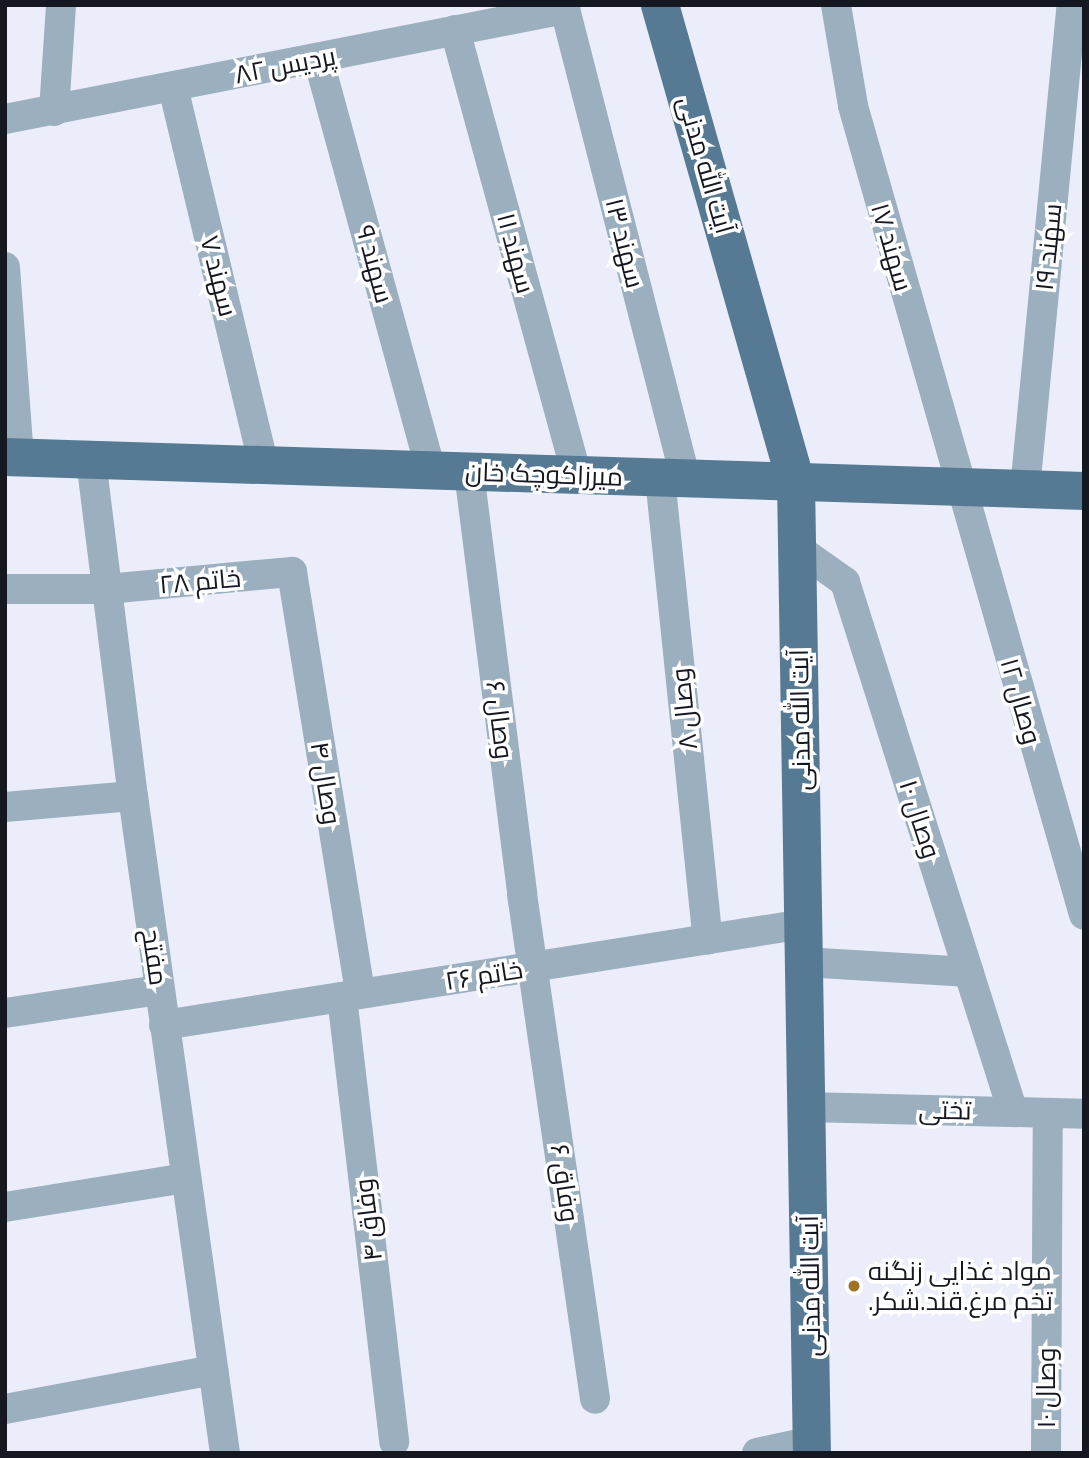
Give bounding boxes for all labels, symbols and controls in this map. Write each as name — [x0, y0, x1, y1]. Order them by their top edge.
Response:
street label: پردیس ۸۲ — [232, 40, 338, 90]
street label: آیت الله مدنی — [671, 93, 741, 237]
street label: سهند ۱۳ — [599, 195, 651, 291]
street label: سهند ۱۷ — [865, 199, 919, 295]
street label: سهند ۱۹ — [1028, 202, 1068, 292]
street label: سهند ۱۱ — [490, 209, 542, 297]
street label: سهند ۹ — [350, 222, 400, 306]
street label: سهند ۷ — [194, 232, 244, 320]
street label: میرزاکوچک خان — [464, 456, 624, 492]
street label: خاتم ۲۸ — [158, 562, 242, 600]
street label: آیت الله مدنی — [783, 649, 817, 791]
street label: وصال ۱۲ — [994, 654, 1048, 748]
street label: وصال ۸ — [664, 666, 704, 752]
street label: وصال ۶ — [480, 679, 520, 761]
street label: وصال ۴ — [304, 739, 348, 827]
street label: وصال ۱۰ — [893, 776, 947, 862]
street label: مفتح — [136, 926, 174, 988]
street label: خاتم ۲۶ — [443, 953, 525, 997]
street label: تختی — [918, 1094, 972, 1126]
street label: وفاق ۶ — [544, 1142, 586, 1224]
street label: وفاق ۴ — [347, 1177, 389, 1263]
street label: آیت الله مدنی — [793, 1215, 827, 1357]
place label: مواد غذایی زنگنه .تخم مرغ.قند.شکر — [868, 1255, 1053, 1316]
marker: مواد غذایی زنگنه .تخم مرغ.قند.شکر — [846, 1278, 862, 1294]
street label: وصال ۱۰ — [1030, 1348, 1062, 1428]

